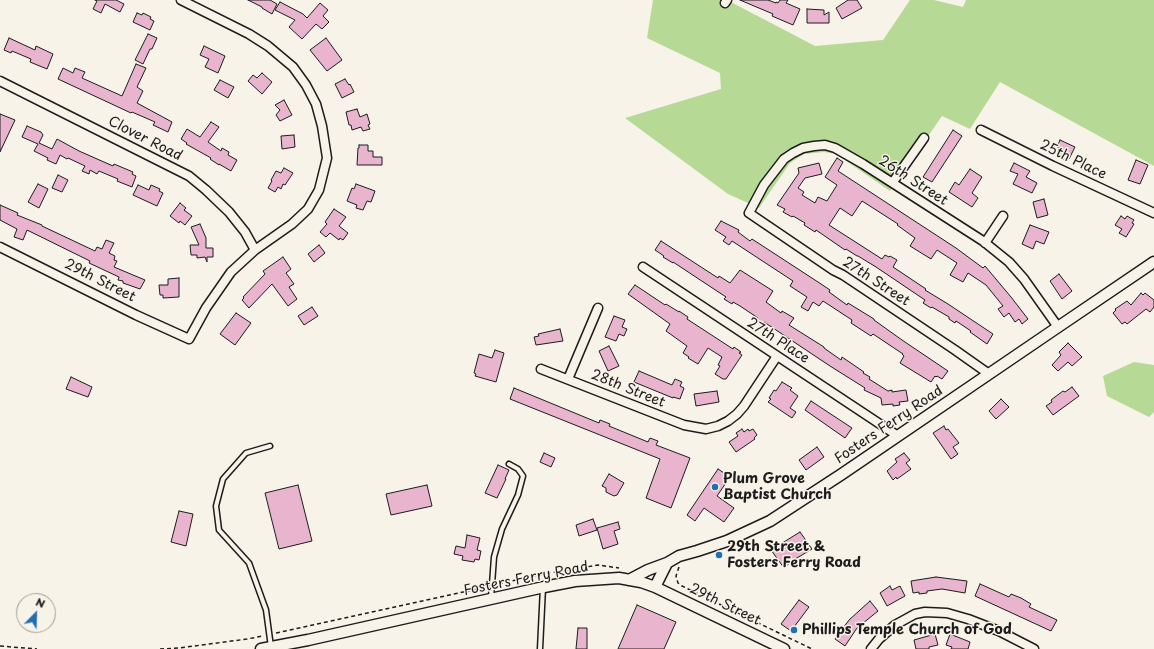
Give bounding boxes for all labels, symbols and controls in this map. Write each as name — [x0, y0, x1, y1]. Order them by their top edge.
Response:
street label: Clover Road — [105, 113, 185, 165]
street label: 25th Place — [1037, 137, 1109, 183]
street label: 26th Street — [875, 152, 951, 210]
street label: 27th Street — [839, 254, 913, 310]
street label: 29th Street — [62, 256, 138, 306]
street label: 27th Place — [744, 315, 812, 367]
street label: 28th Street — [589, 367, 667, 411]
street label: Fosters Ferry Road — [832, 383, 946, 467]
place label: Plum Grove Baptist Church — [723, 471, 832, 504]
marker: Plum Grove Baptist Church — [710, 482, 720, 492]
place label: 29th Street & Fosters Ferry Road — [727, 539, 861, 572]
marker: 29th Street & Fosters Ferry Road — [714, 550, 724, 560]
street label: Fosters Ferry Road — [462, 559, 590, 599]
street label: 29th Street — [687, 581, 763, 629]
north arrow — [16, 593, 56, 633]
text: N — [33, 593, 48, 612]
place label: Phillips Temple Church of God — [802, 622, 1012, 638]
marker: Phillips Temple Church of God — [789, 625, 799, 635]

